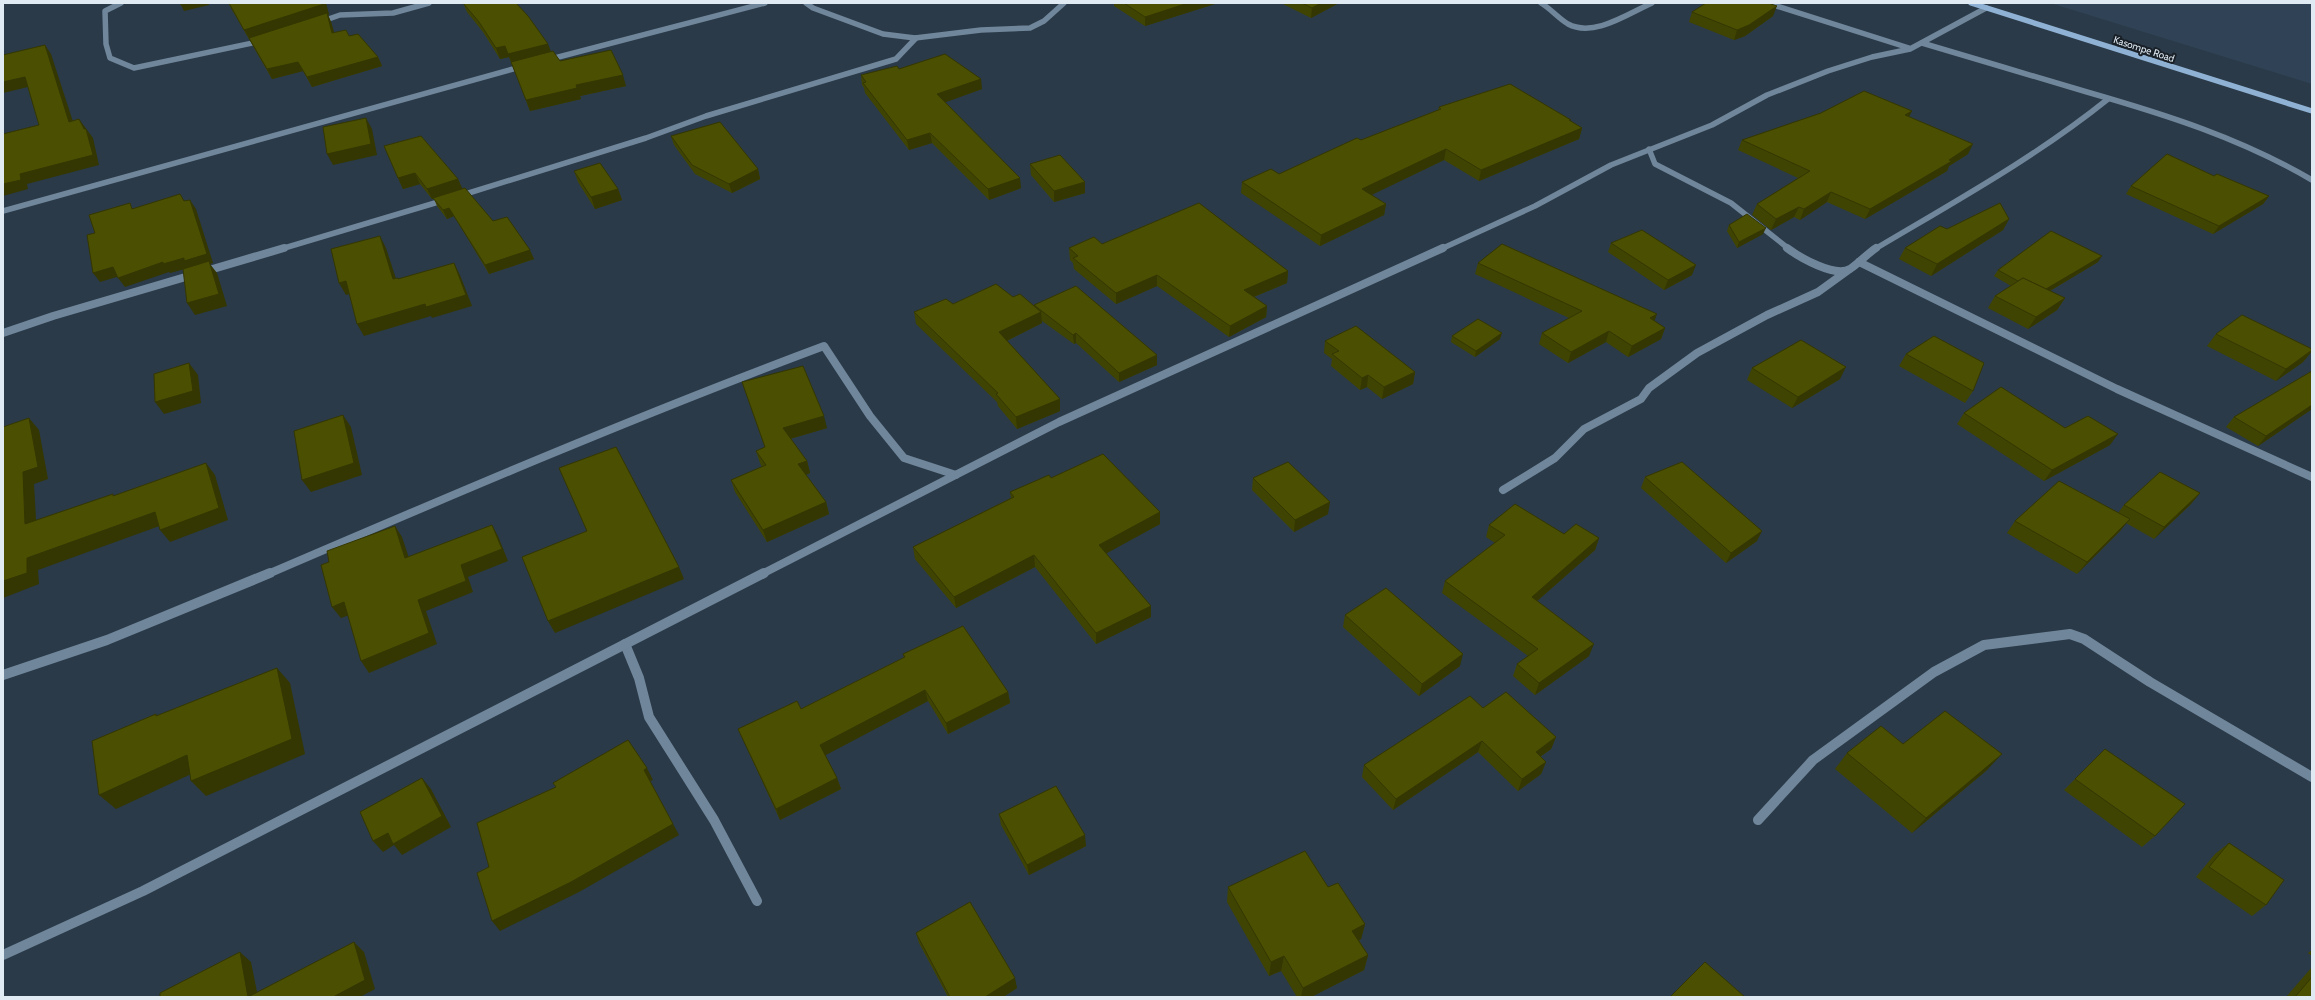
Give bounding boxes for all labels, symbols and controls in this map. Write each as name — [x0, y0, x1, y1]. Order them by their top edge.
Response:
street label: Kasompe Road — [2112, 33, 2176, 65]

